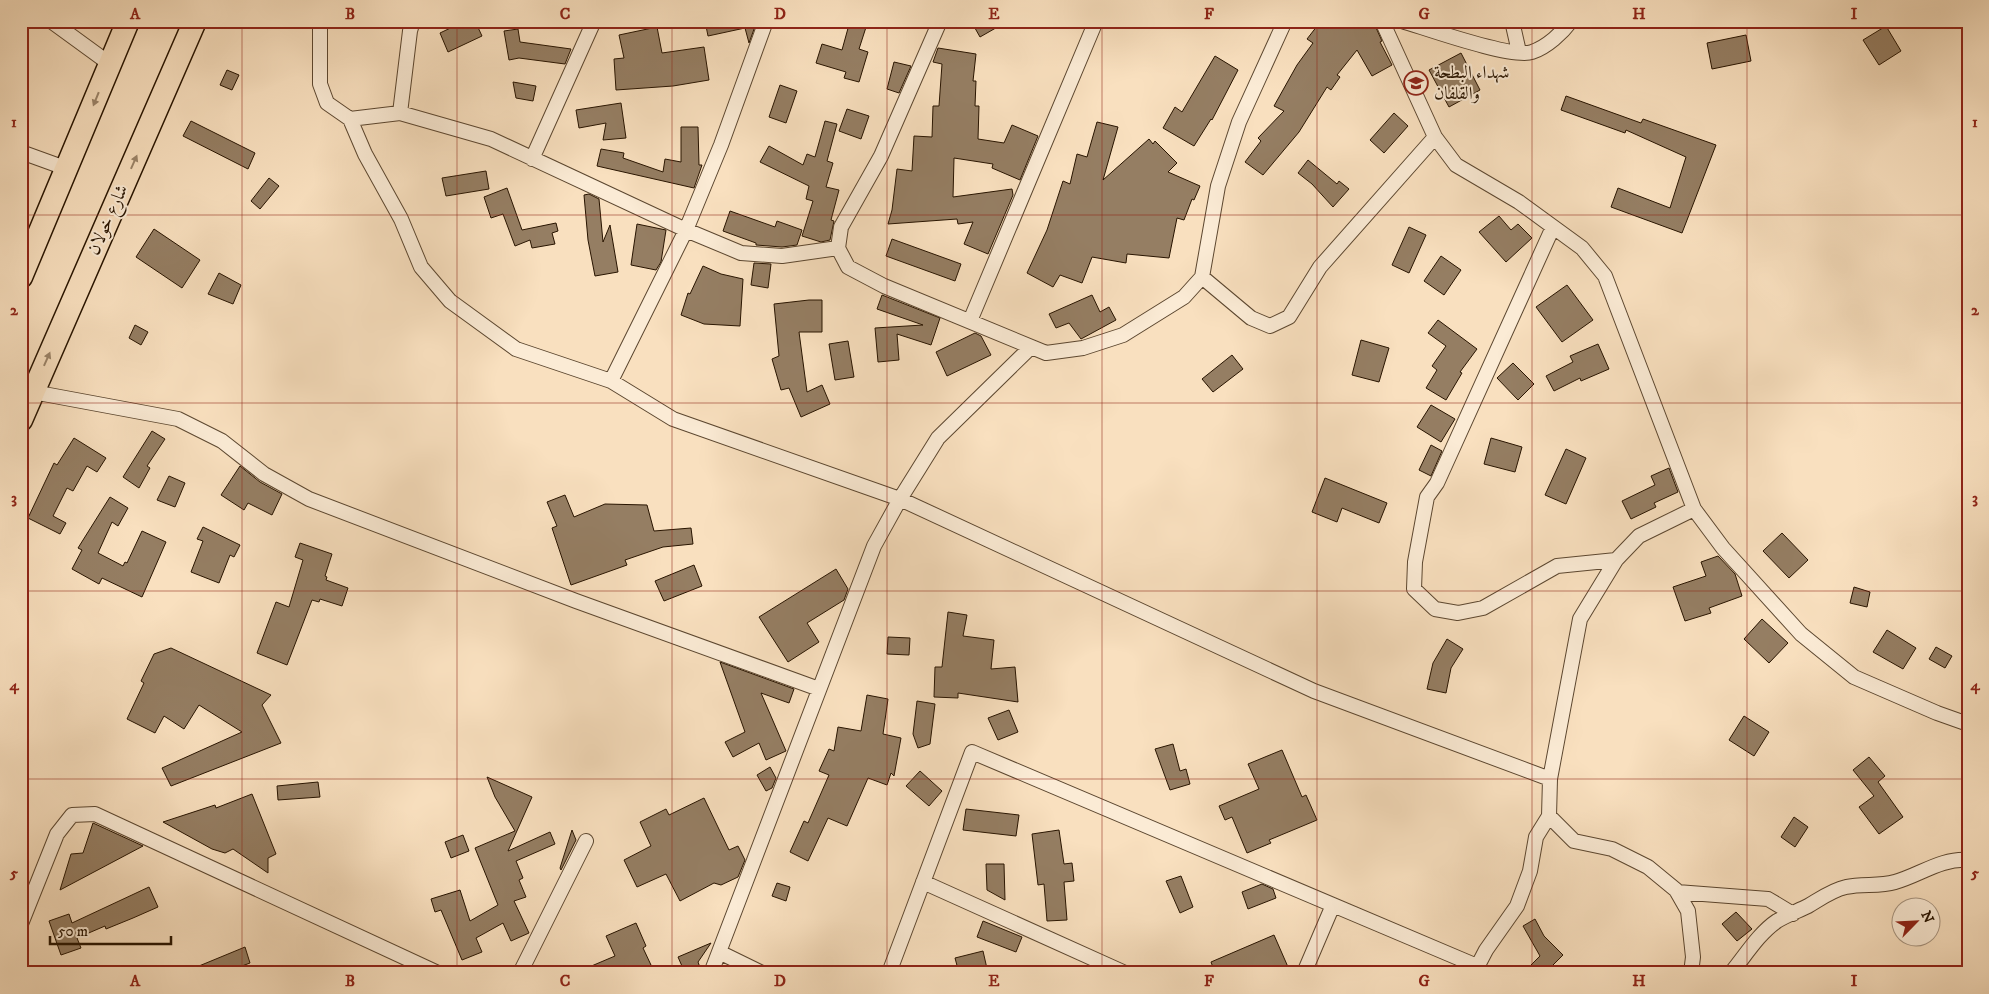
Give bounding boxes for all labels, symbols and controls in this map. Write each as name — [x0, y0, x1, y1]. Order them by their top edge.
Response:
text: A — [129, 4, 141, 24]
text: B — [345, 4, 355, 24]
text: C — [560, 4, 570, 24]
text: D — [774, 4, 786, 24]
text: E — [988, 4, 1000, 24]
text: F — [1204, 4, 1214, 24]
text: G — [1418, 4, 1430, 24]
text: H — [1632, 4, 1646, 24]
text: I — [1851, 4, 1858, 24]
place label: شهداء البطحة والقلفان — [1434, 62, 1509, 105]
school or university icon: شهداء البطحة والقلفان — [1403, 70, 1429, 96]
one-way arrow — [92, 92, 100, 107]
text: 1 — [11, 112, 17, 132]
text: 1 — [1972, 112, 1978, 132]
one-way arrow — [130, 155, 138, 169]
street label: شارع خولان — [83, 181, 136, 260]
text: 2 — [10, 300, 19, 320]
text: 2 — [1971, 300, 1980, 320]
one-way arrow — [44, 352, 52, 366]
text: 3 — [11, 488, 17, 508]
text: 3 — [1972, 488, 1978, 508]
text: 4 — [8, 675, 19, 695]
text: 4 — [1969, 675, 1980, 695]
text: 5 — [9, 863, 18, 883]
text: 5 — [1970, 863, 1979, 883]
north arrow — [1892, 896, 1942, 946]
text: N — [1916, 908, 1938, 926]
scale bar — [50, 914, 171, 946]
text: 50 m — [58, 922, 88, 941]
text: A — [129, 971, 141, 991]
text: B — [345, 971, 355, 991]
text: C — [560, 971, 570, 991]
text: D — [774, 971, 786, 991]
text: E — [988, 971, 1000, 991]
text: F — [1204, 971, 1214, 991]
text: G — [1418, 971, 1430, 991]
text: H — [1632, 971, 1646, 991]
text: I — [1851, 971, 1858, 991]

